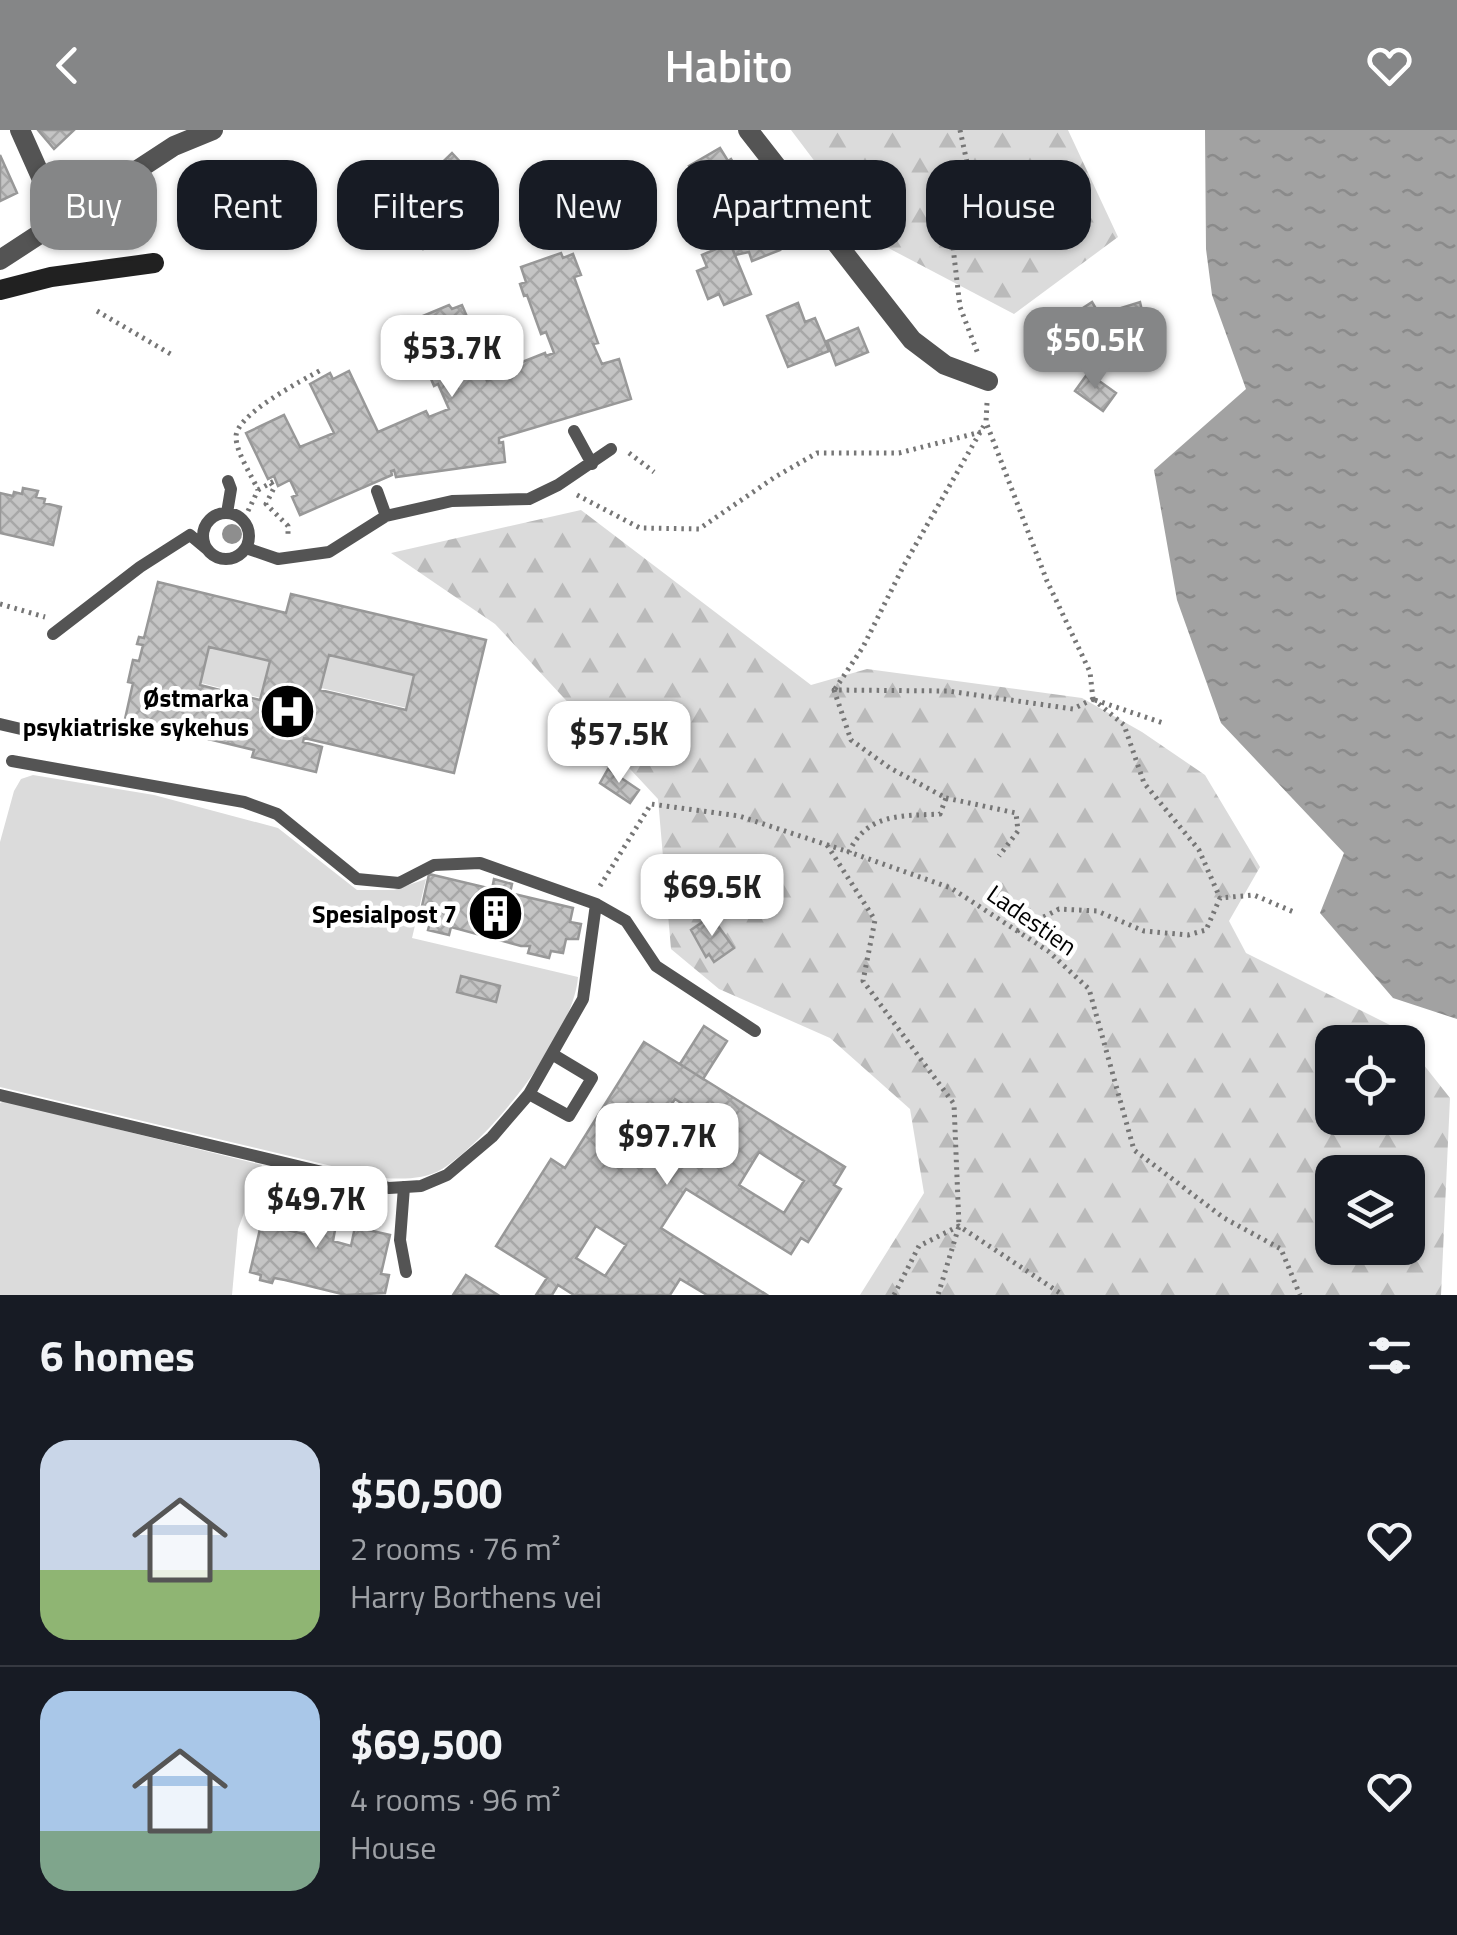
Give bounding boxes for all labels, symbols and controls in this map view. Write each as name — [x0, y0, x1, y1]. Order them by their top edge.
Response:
text: Habito — [664, 31, 793, 99]
icon: back — [40, 38, 95, 93]
icon: heart — [1362, 38, 1417, 93]
chip: Buy — [30, 160, 157, 250]
chip: Rent — [177, 160, 317, 250]
chip: Filters — [337, 160, 499, 250]
chip: New — [519, 160, 657, 250]
chip: Apartment — [677, 160, 906, 250]
chip: House — [926, 160, 1091, 250]
pin: $50.5K — [1014, 307, 1176, 392]
pin: $53.7K — [371, 315, 533, 400]
text: $50.5K — [1046, 315, 1144, 363]
text: $53.7K — [403, 323, 501, 371]
place label: Østmarka psykiatriske sykehus — [23, 679, 249, 746]
hospital icon: Østmarka psykiatriske sykehus — [258, 682, 318, 742]
pin: $57.5K — [538, 701, 700, 786]
text: $57.5K — [570, 709, 668, 757]
pin: $69.5K — [631, 854, 793, 939]
text: $69.5K — [663, 862, 761, 910]
street label: Ladestien — [979, 875, 1085, 965]
building icon: Spesialpost 7 — [466, 884, 526, 944]
place label: Spesialpost 7 — [312, 895, 457, 933]
map controls — [1315, 1025, 1425, 1265]
button: locate — [1315, 1025, 1425, 1135]
pin: $97.7K — [586, 1103, 748, 1188]
text: $97.7K — [618, 1111, 716, 1159]
button: layers — [1315, 1155, 1425, 1265]
pin: $49.7K — [235, 1166, 397, 1251]
text: $49.7K — [267, 1174, 365, 1222]
text: 6 homes — [40, 1323, 195, 1387]
icon: filters — [1362, 1328, 1417, 1383]
text: $50,500 — [350, 1460, 502, 1524]
icon: home — [120, 1480, 240, 1600]
icon: heart — [1362, 1513, 1417, 1568]
text: 2 rooms · 76 m² — [350, 1524, 561, 1572]
text: Harry Borthens vei — [350, 1572, 602, 1620]
text: $69,500 — [350, 1711, 502, 1775]
icon: home — [120, 1731, 240, 1851]
icon: heart — [1362, 1764, 1417, 1819]
text: 4 rooms · 96 m² — [350, 1775, 561, 1823]
text: House — [350, 1823, 436, 1871]

